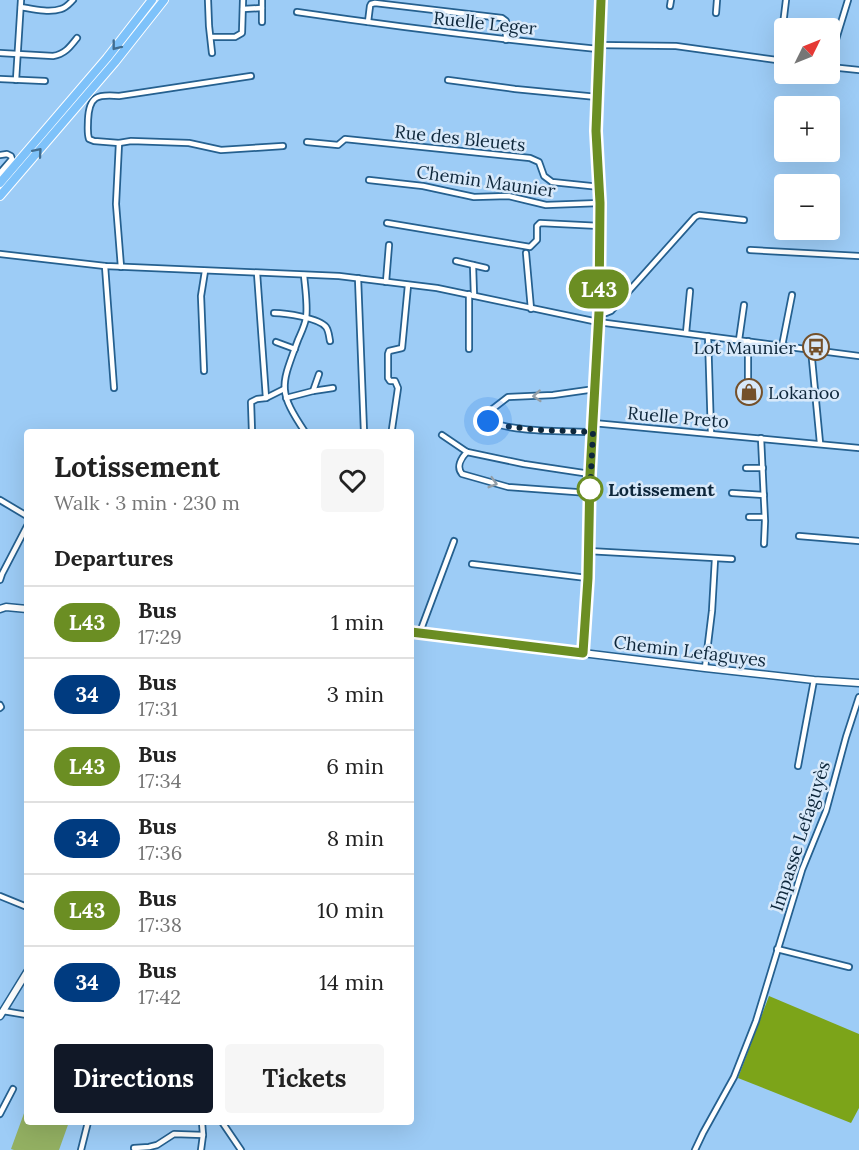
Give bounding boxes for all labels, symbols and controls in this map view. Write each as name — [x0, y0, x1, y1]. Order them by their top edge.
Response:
street label: Ruelle Leger — [432, 6, 538, 40]
north arrow — [774, 18, 840, 84]
map controls — [774, 18, 840, 240]
one-way arrow — [113, 40, 124, 51]
button: + — [774, 96, 840, 162]
street label: Rue des Bleuets — [393, 120, 527, 156]
one-way arrow — [31, 148, 42, 159]
street label: Chemin Maunier — [415, 160, 557, 202]
button: − — [774, 174, 840, 240]
line badge: L43 — [564, 270, 634, 308]
text: L43 — [581, 276, 617, 303]
bus stop icon: Lot Maunier — [801, 332, 831, 362]
place label: Lot Maunier — [693, 336, 796, 359]
shop icon: Lokanoo — [734, 377, 764, 407]
place label: Lokanoo — [768, 381, 840, 404]
one-way arrow — [532, 389, 541, 402]
street label: Ruelle Preto — [626, 401, 730, 433]
your location — [473, 406, 503, 436]
text: Lotissement — [54, 449, 220, 485]
button: heart — [321, 449, 384, 512]
one-way arrow — [488, 476, 498, 488]
marker: Lotissement — [577, 476, 603, 502]
place label: Lotissement — [608, 478, 715, 501]
text: Walk · 3 min · 230 m — [54, 490, 240, 515]
text: Departures — [54, 544, 173, 572]
text: Bus — [138, 596, 177, 624]
text: 1 min — [331, 608, 384, 636]
text: L43 — [69, 609, 105, 636]
text: 17:29 — [138, 624, 182, 649]
street label: Chemin Lefaguyes — [612, 630, 768, 672]
text: Bus — [138, 668, 177, 696]
text: 3 min — [327, 680, 384, 708]
text: 34 — [75, 681, 99, 708]
text: 17:31 — [138, 696, 178, 721]
text: Bus — [138, 740, 177, 768]
text: 6 min — [326, 752, 384, 780]
text: L43 — [69, 753, 105, 780]
street label: Impasse Lefaguyès — [765, 758, 835, 914]
text: 17:34 — [138, 768, 181, 793]
text: Bus — [138, 812, 177, 840]
text: 8 min — [327, 824, 384, 852]
text: 34 — [75, 825, 99, 852]
text: 17:36 — [138, 840, 182, 865]
text: Bus — [138, 884, 177, 912]
text: 10 min — [317, 896, 384, 924]
text: L43 — [69, 897, 105, 924]
text: 17:38 — [138, 912, 182, 937]
text: Bus — [138, 956, 177, 984]
text: 14 min — [319, 968, 384, 996]
text: 34 — [75, 969, 99, 996]
text: 17:42 — [138, 984, 181, 1009]
button: Directions — [54, 1044, 213, 1113]
button: Tickets — [225, 1044, 384, 1113]

